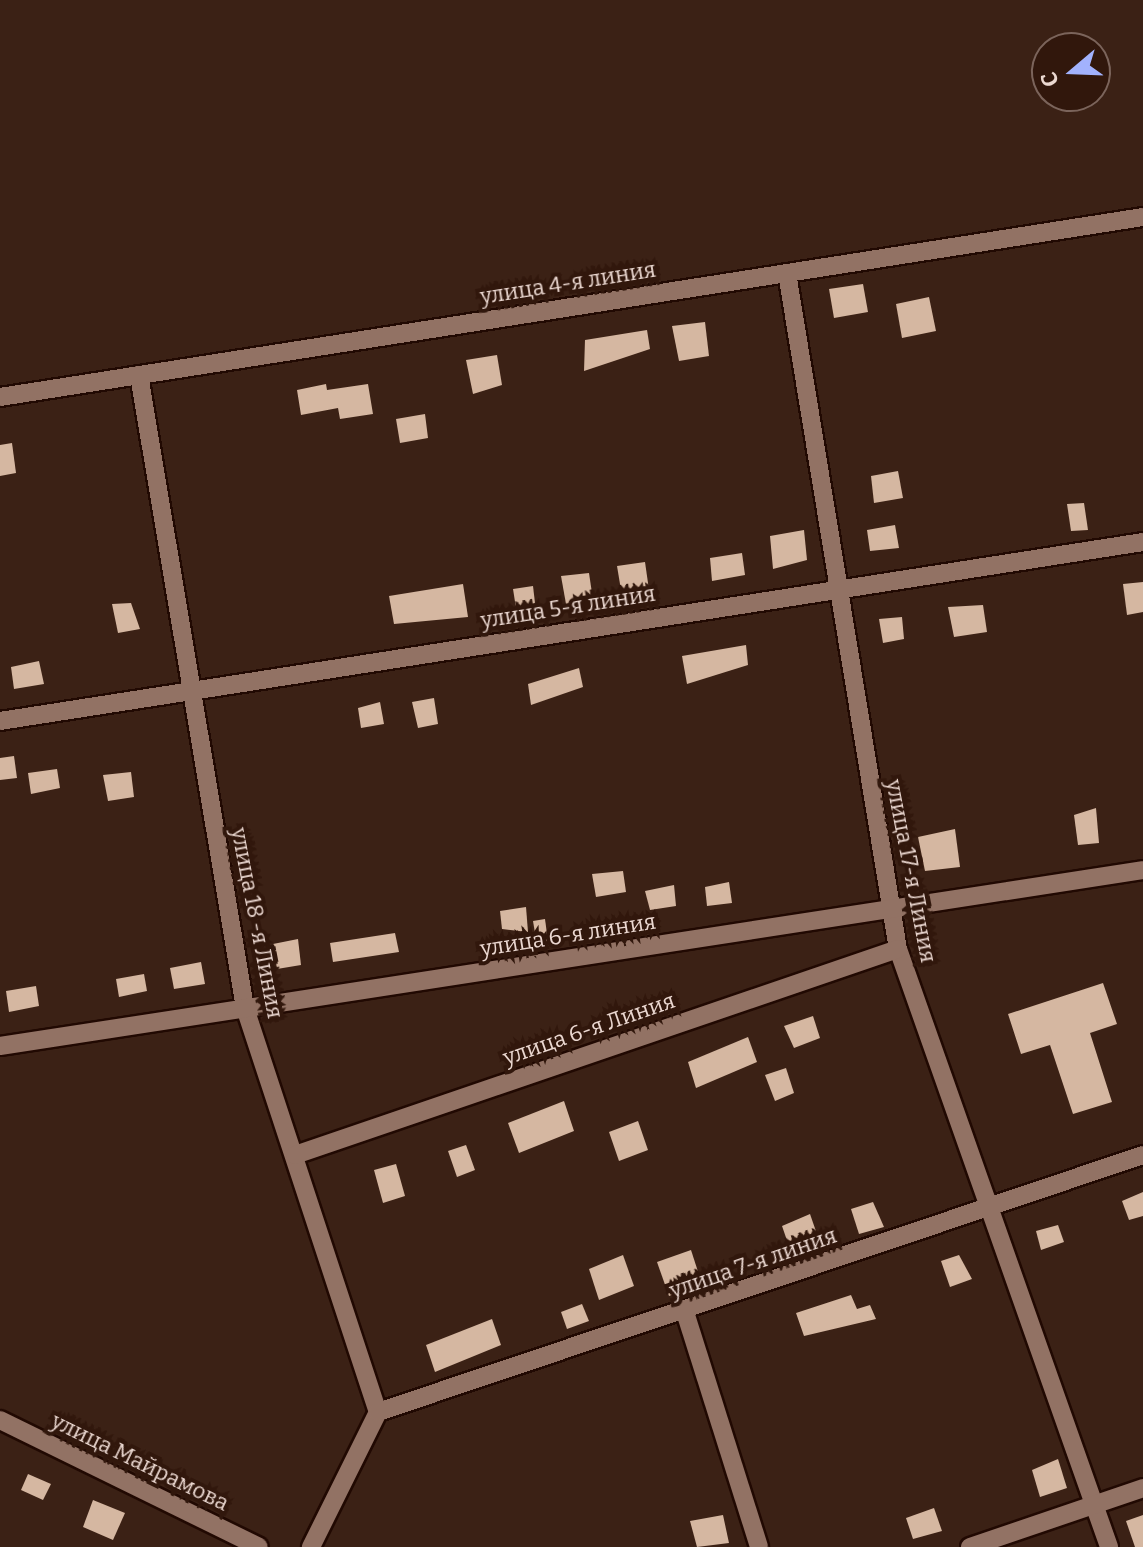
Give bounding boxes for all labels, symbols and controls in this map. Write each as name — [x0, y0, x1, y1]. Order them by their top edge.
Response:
north arrow — [1031, 32, 1111, 112]
text: С — [1035, 68, 1065, 90]
street label: улица 4-я линия — [478, 256, 658, 310]
street label: улица 5-я линия — [479, 580, 657, 634]
street label: улица 17-я Линия — [880, 777, 942, 965]
street label: улица 18 -я Линия — [226, 825, 288, 1021]
street label: улица 6-я линия — [478, 908, 658, 962]
street label: улица 6-я Линия — [500, 987, 678, 1071]
street label: улица 7-я линия — [666, 1222, 840, 1304]
street label: улица Майрамова — [47, 1408, 233, 1516]

